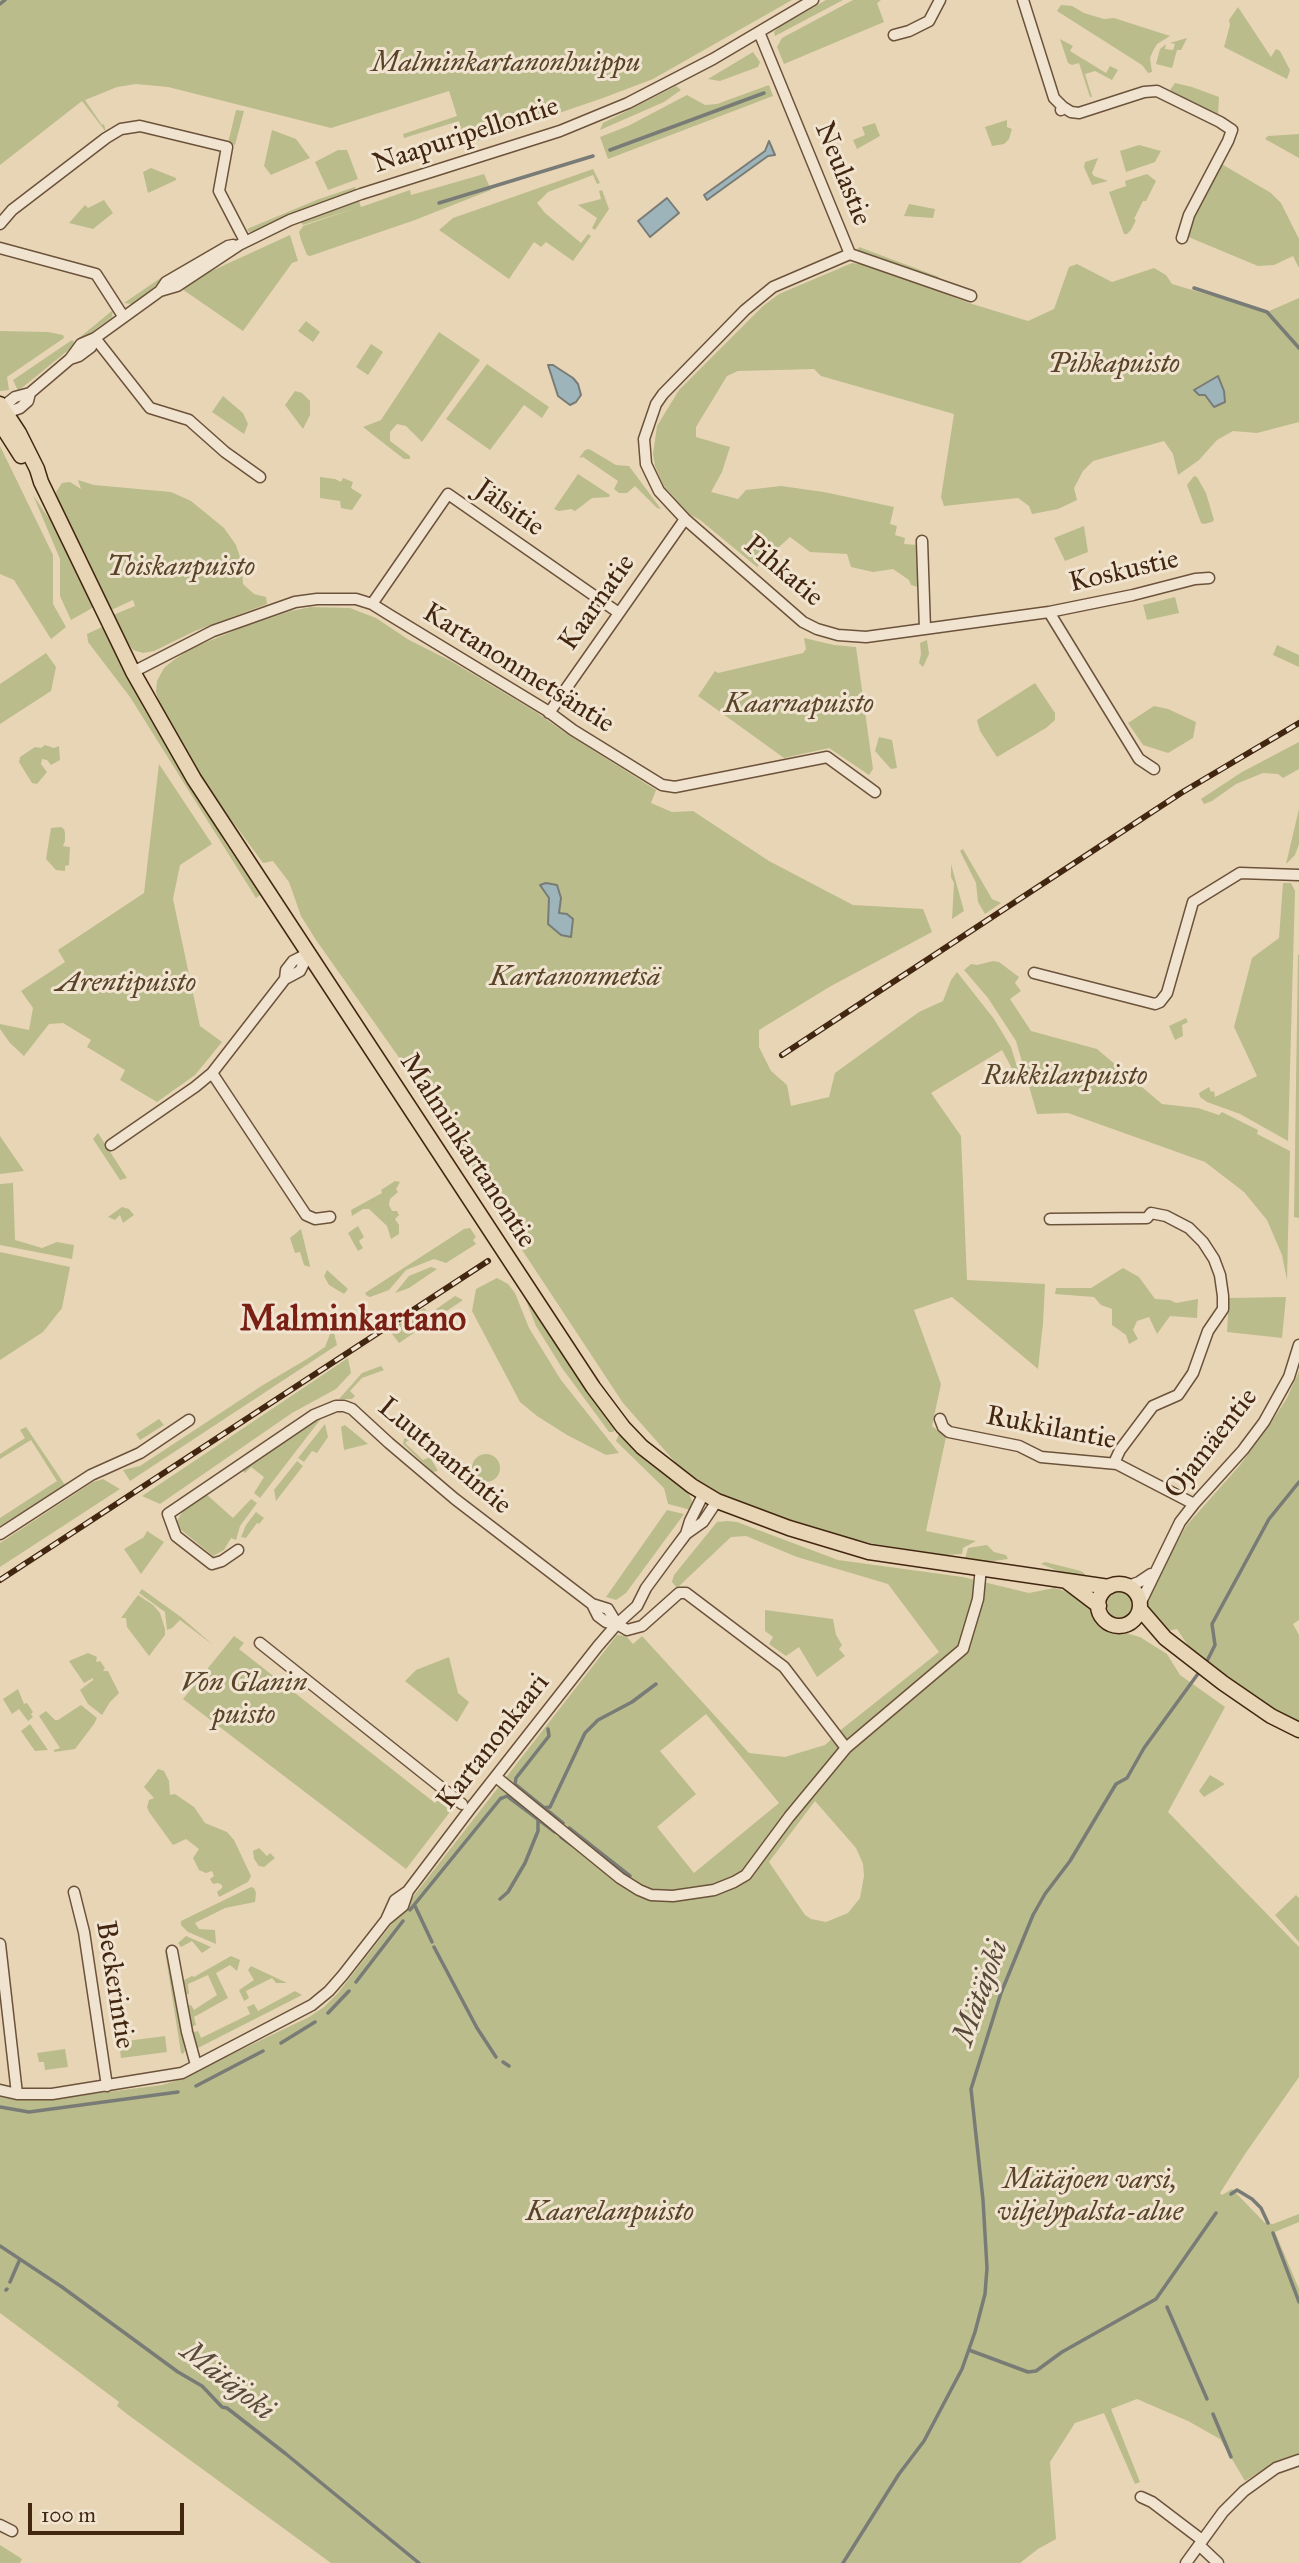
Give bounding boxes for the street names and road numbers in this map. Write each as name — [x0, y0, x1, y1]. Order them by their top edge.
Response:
street label: Naapuripellontie — [369, 90, 563, 182]
street label: Neulastie — [806, 117, 878, 231]
street label: Jälsitie — [468, 473, 550, 545]
street label: Pihkatie — [736, 529, 830, 615]
street label: Koskustie — [1066, 543, 1182, 601]
street label: Kaarnatie — [553, 548, 643, 658]
street label: Kartanonmetsäntie — [416, 597, 620, 741]
street label: Malminkartanontie — [392, 1047, 542, 1255]
street label: Ojamäentie — [1158, 1382, 1266, 1506]
street label: Luutnantintie — [370, 1391, 518, 1523]
street label: Rukkilantie — [983, 1400, 1119, 1458]
street label: Kartanonkaari — [430, 1667, 558, 1817]
street label: Beckerintie — [87, 1919, 141, 2051]

